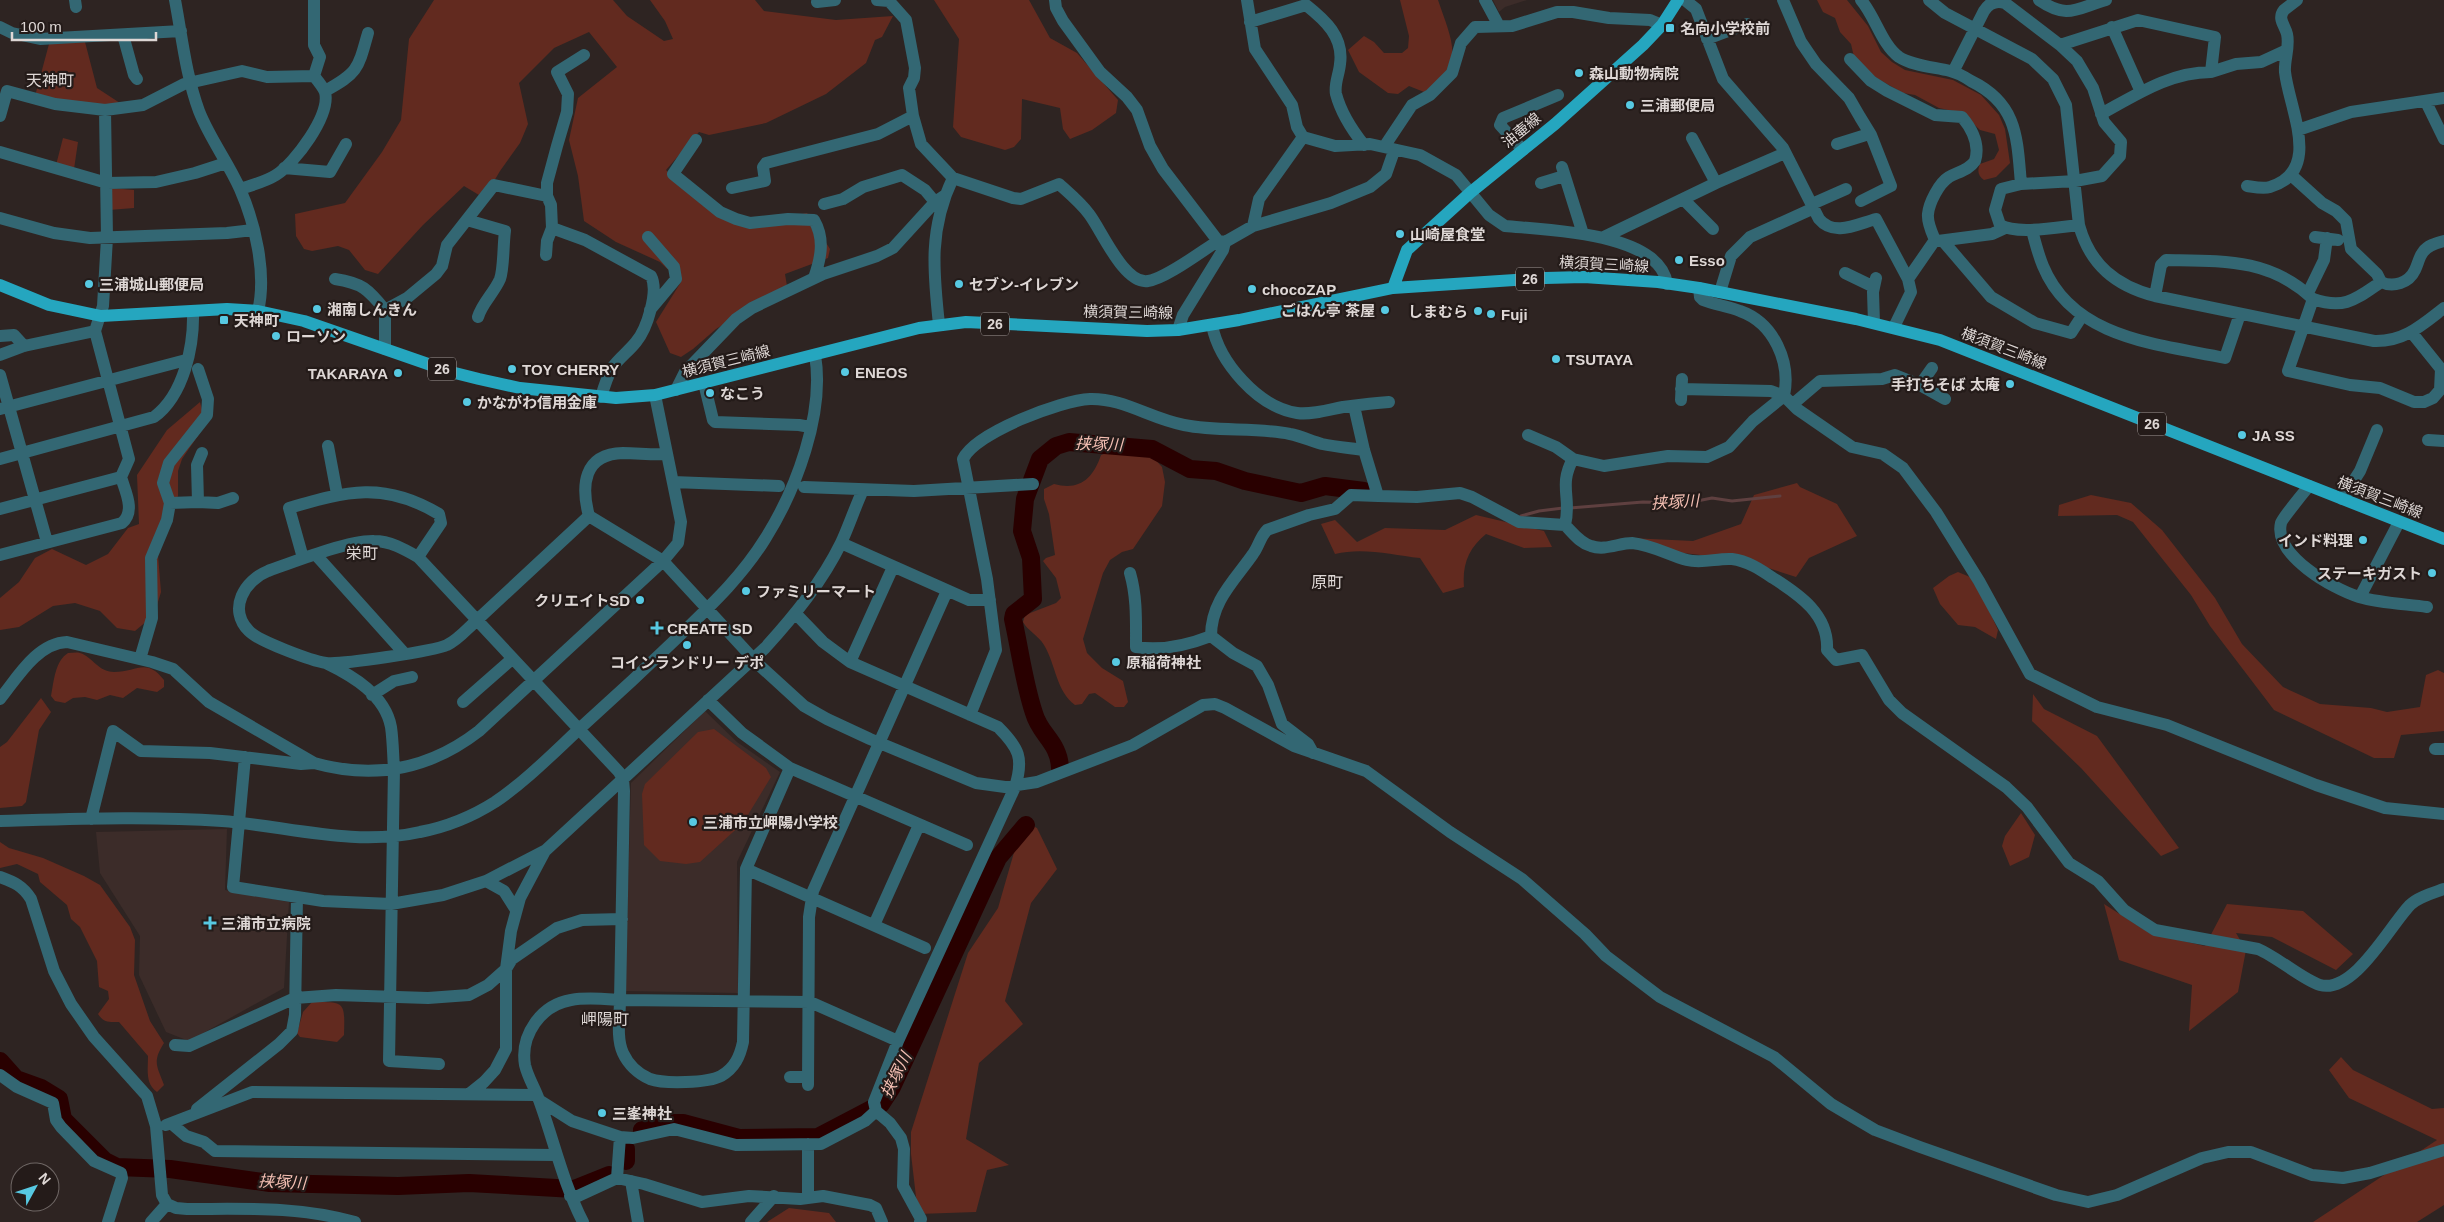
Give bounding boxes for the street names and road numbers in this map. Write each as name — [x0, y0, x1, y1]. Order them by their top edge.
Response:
street label: 油壷線 — [1498, 109, 1544, 151]
street label: 横須賀三崎線 — [1559, 253, 1649, 275]
road number: 26 — [1516, 268, 1544, 290]
street label: 横須賀三崎線 — [1083, 303, 1173, 321]
road number: 26 — [981, 312, 1009, 336]
street label: 横須賀三崎線 — [1959, 324, 2049, 372]
street label: 横須賀三崎線 — [680, 342, 772, 380]
road number: 26 — [428, 358, 456, 380]
road number: 26 — [2138, 412, 2166, 436]
street label: 横須賀三崎線 — [2335, 473, 2425, 521]

